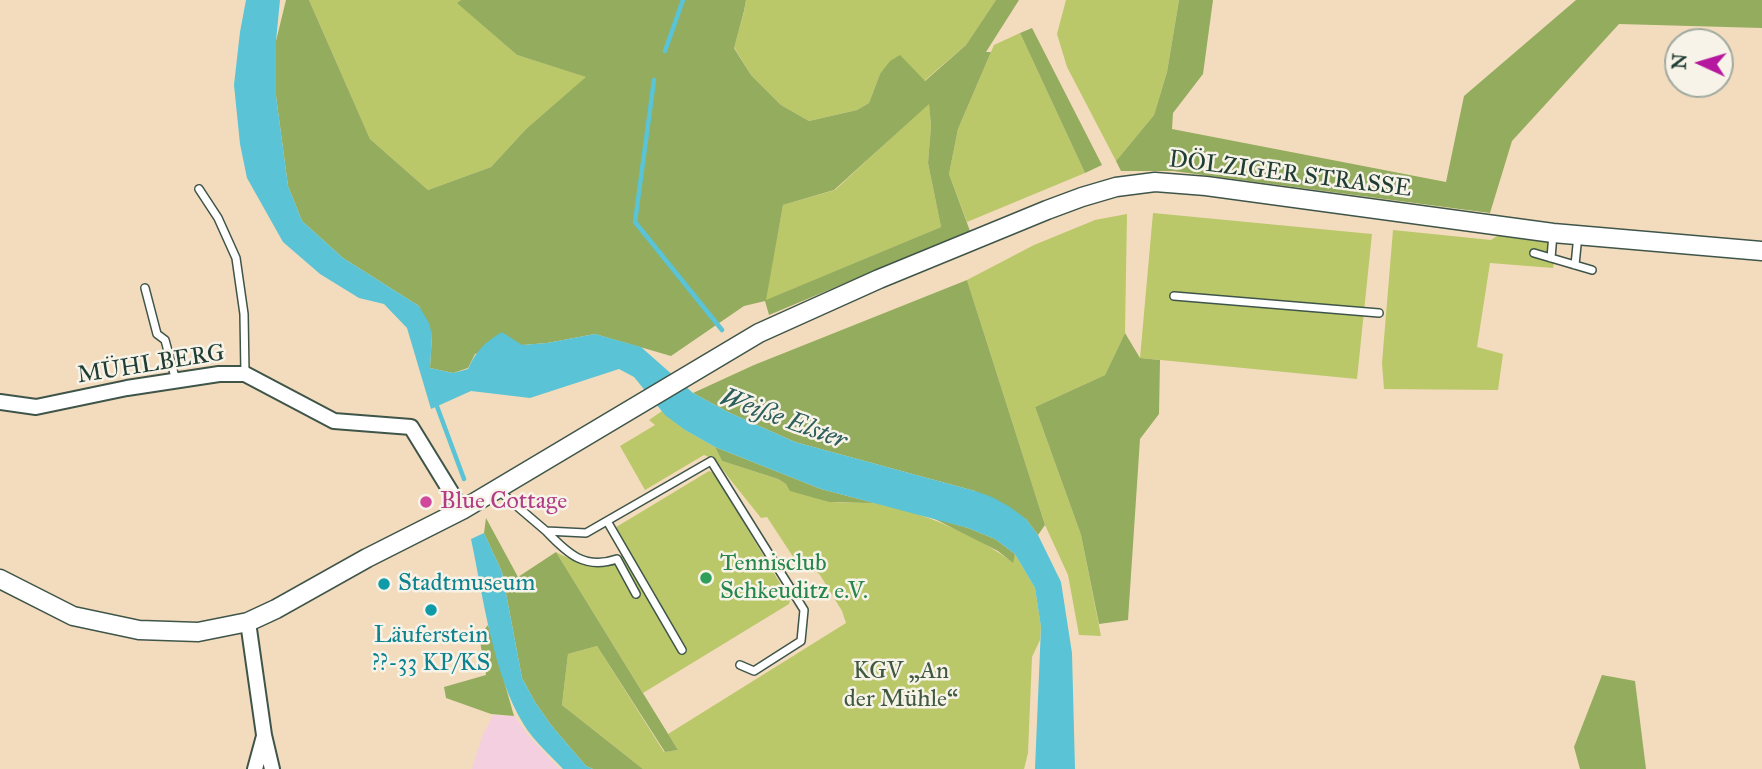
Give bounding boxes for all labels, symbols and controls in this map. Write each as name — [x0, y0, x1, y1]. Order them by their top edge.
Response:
north arrow — [1664, 28, 1734, 98]
text: N — [1668, 53, 1692, 70]
street label: DÖLZIGER STRASSE — [1167, 146, 1413, 204]
street label: MÜHLBERG — [75, 339, 227, 391]
water label: Weiße Elster — [715, 383, 851, 457]
place label: Blue Cottage — [440, 488, 567, 516]
marker: Blue Cottage — [418, 494, 434, 510]
place label: Tennisclub Schkeuditz e.V. — [720, 550, 868, 606]
place label: Stadtmuseum — [398, 570, 535, 598]
marker: Tennisclub Schkeuditz e.V. — [698, 570, 714, 586]
marker: Stadtmuseum — [376, 576, 392, 592]
marker: Läuferstein ??-33 KP/KS — [423, 602, 439, 618]
place label: Läuferstein ??-33 KP/KS — [372, 622, 490, 678]
park label: KGV „An der Mühle“ — [844, 658, 958, 714]

